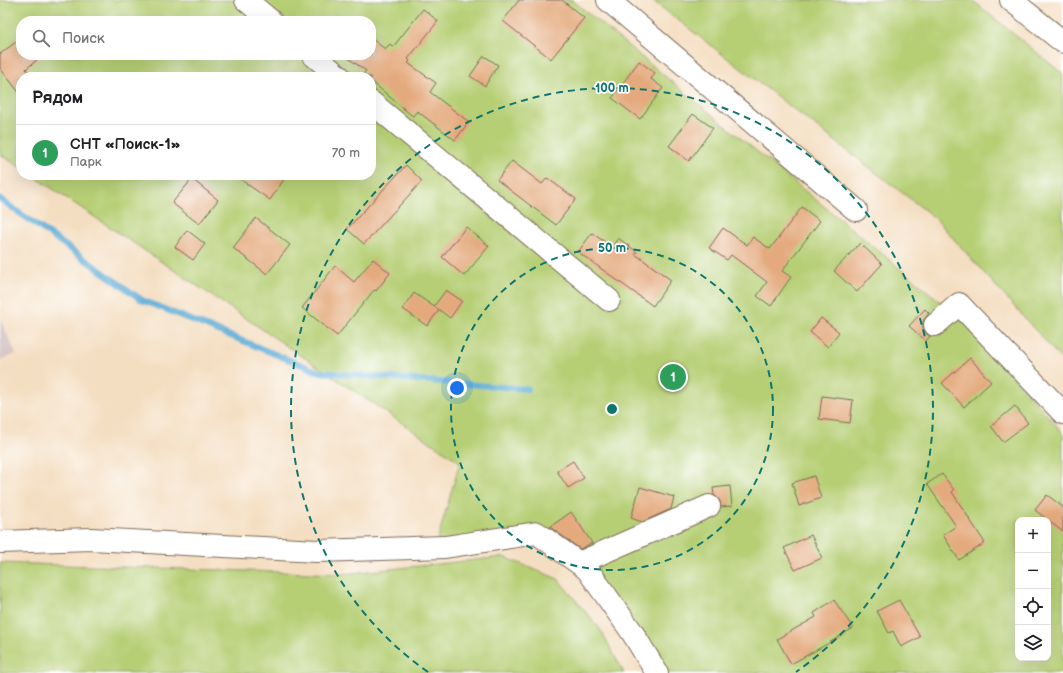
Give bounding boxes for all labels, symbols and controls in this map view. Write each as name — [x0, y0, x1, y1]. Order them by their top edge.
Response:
search box — [16, 16, 376, 60]
icon: search — [30, 27, 52, 49]
text: Поиск — [62, 29, 105, 48]
text: 100 m — [595, 81, 629, 96]
text: Рядом — [32, 88, 83, 108]
text: СНТ «Поиск-1» — [70, 135, 181, 154]
text: 1 — [42, 145, 48, 161]
text: 70 m — [332, 145, 360, 161]
text: Парк — [70, 154, 102, 170]
text: 50 m — [598, 241, 626, 256]
pin: 1 — [660, 362, 686, 392]
your location — [447, 378, 467, 398]
centre of rings — [605, 402, 619, 416]
map controls — [1015, 517, 1051, 661]
button: + — [1015, 517, 1051, 553]
button: − — [1015, 553, 1051, 589]
button: locate — [1015, 589, 1051, 625]
button: layers — [1015, 625, 1051, 661]

